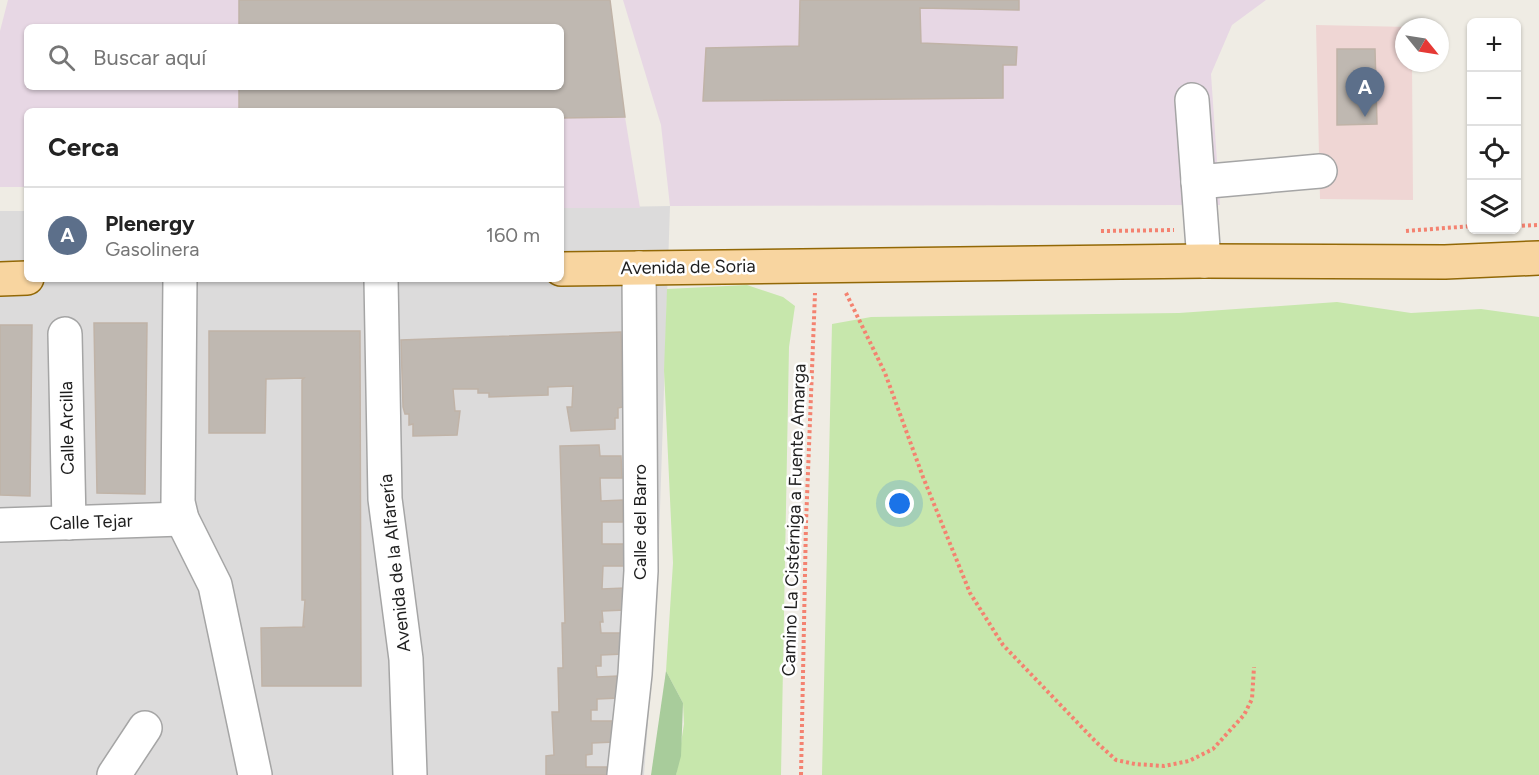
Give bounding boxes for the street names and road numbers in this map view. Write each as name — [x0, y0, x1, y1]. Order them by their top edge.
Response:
street label: Avenida de Soria — [620, 255, 756, 279]
street label: Camino La Cistérniga a Fuente Amarga — [778, 363, 810, 677]
street label: Calle Arcilla — [55, 381, 79, 475]
street label: Calle del Barro — [629, 464, 651, 580]
street label: Avenida de la Alfarería — [375, 473, 415, 653]
street label: Calle Tejar — [49, 510, 133, 534]

